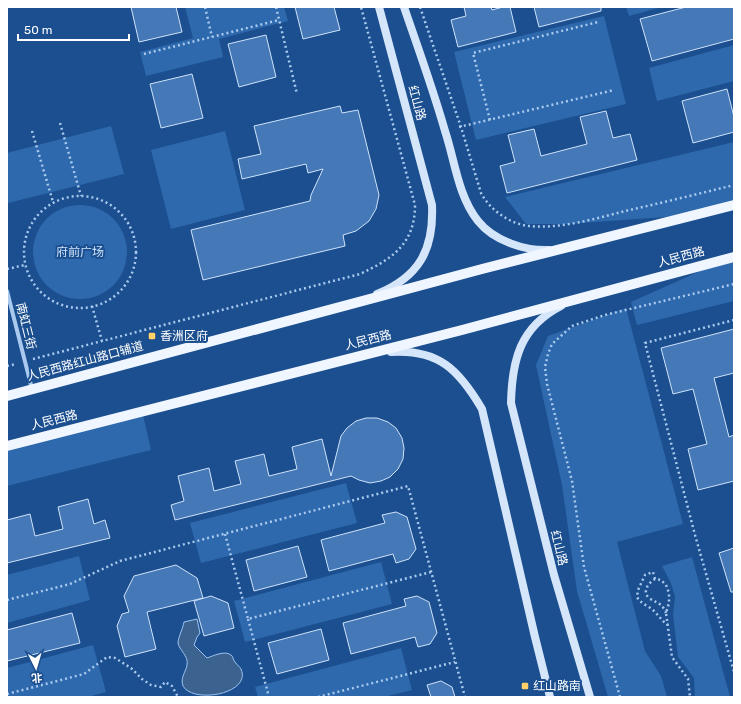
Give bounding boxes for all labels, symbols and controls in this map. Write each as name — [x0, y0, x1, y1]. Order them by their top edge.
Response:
scale bar — [18, 16, 129, 42]
text: 50 m — [24, 23, 52, 37]
street label: 红山路 — [406, 84, 428, 122]
street label: 人民西路 — [656, 244, 706, 270]
park label: 府前广场 — [56, 245, 104, 259]
street label: 南虹三街 — [13, 301, 39, 351]
street label: 人民西路 — [343, 327, 393, 353]
place label: 香洲区府 — [160, 329, 208, 343]
marker: 香洲区府 — [147, 331, 157, 341]
street label: 人民西路红山路口辅道 — [25, 339, 145, 383]
street label: 人民西路 — [29, 407, 79, 433]
street label: 红山路 — [548, 529, 570, 567]
north arrow — [16, 648, 56, 688]
text: 北 — [31, 671, 43, 684]
place label: 红山路南 — [533, 679, 581, 693]
marker: 红山路南 — [520, 681, 530, 691]

